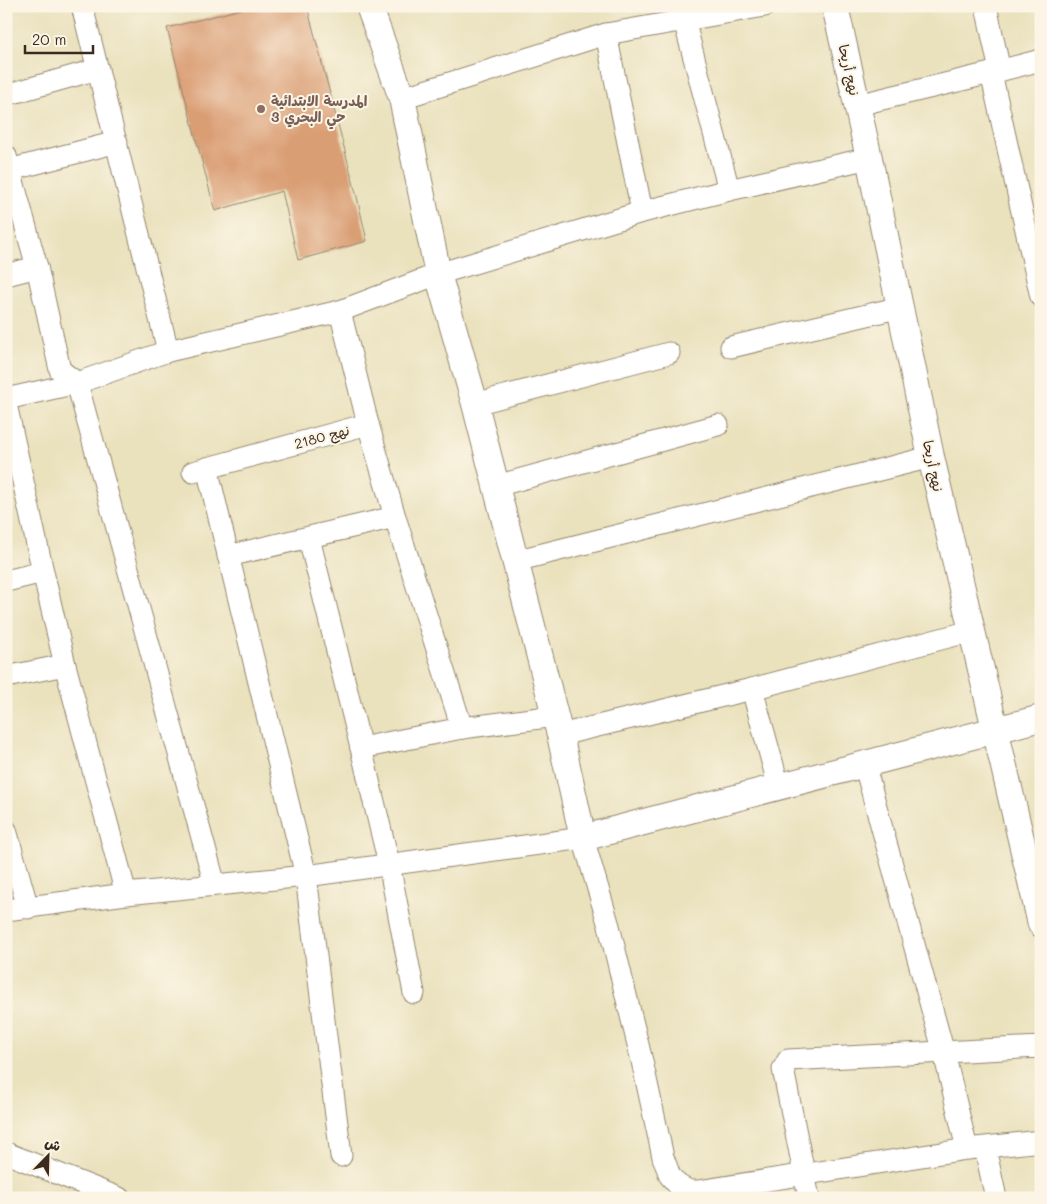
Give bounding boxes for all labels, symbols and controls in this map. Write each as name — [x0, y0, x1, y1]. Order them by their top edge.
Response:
scale bar — [25, 22, 92, 54]
text: 20 m — [32, 29, 66, 49]
street label: نهج أريحا — [833, 42, 865, 98]
place label: المدرسة الابتدائية حي البحري 3 — [271, 91, 368, 130]
marker: المدرسة الابتدائية حي البحري 3 — [255, 103, 267, 115]
street label: نهج 2180 — [292, 420, 352, 454]
street label: نهج أريحا — [918, 438, 948, 494]
north arrow — [22, 1132, 72, 1182]
text: ش — [42, 1132, 64, 1155]

